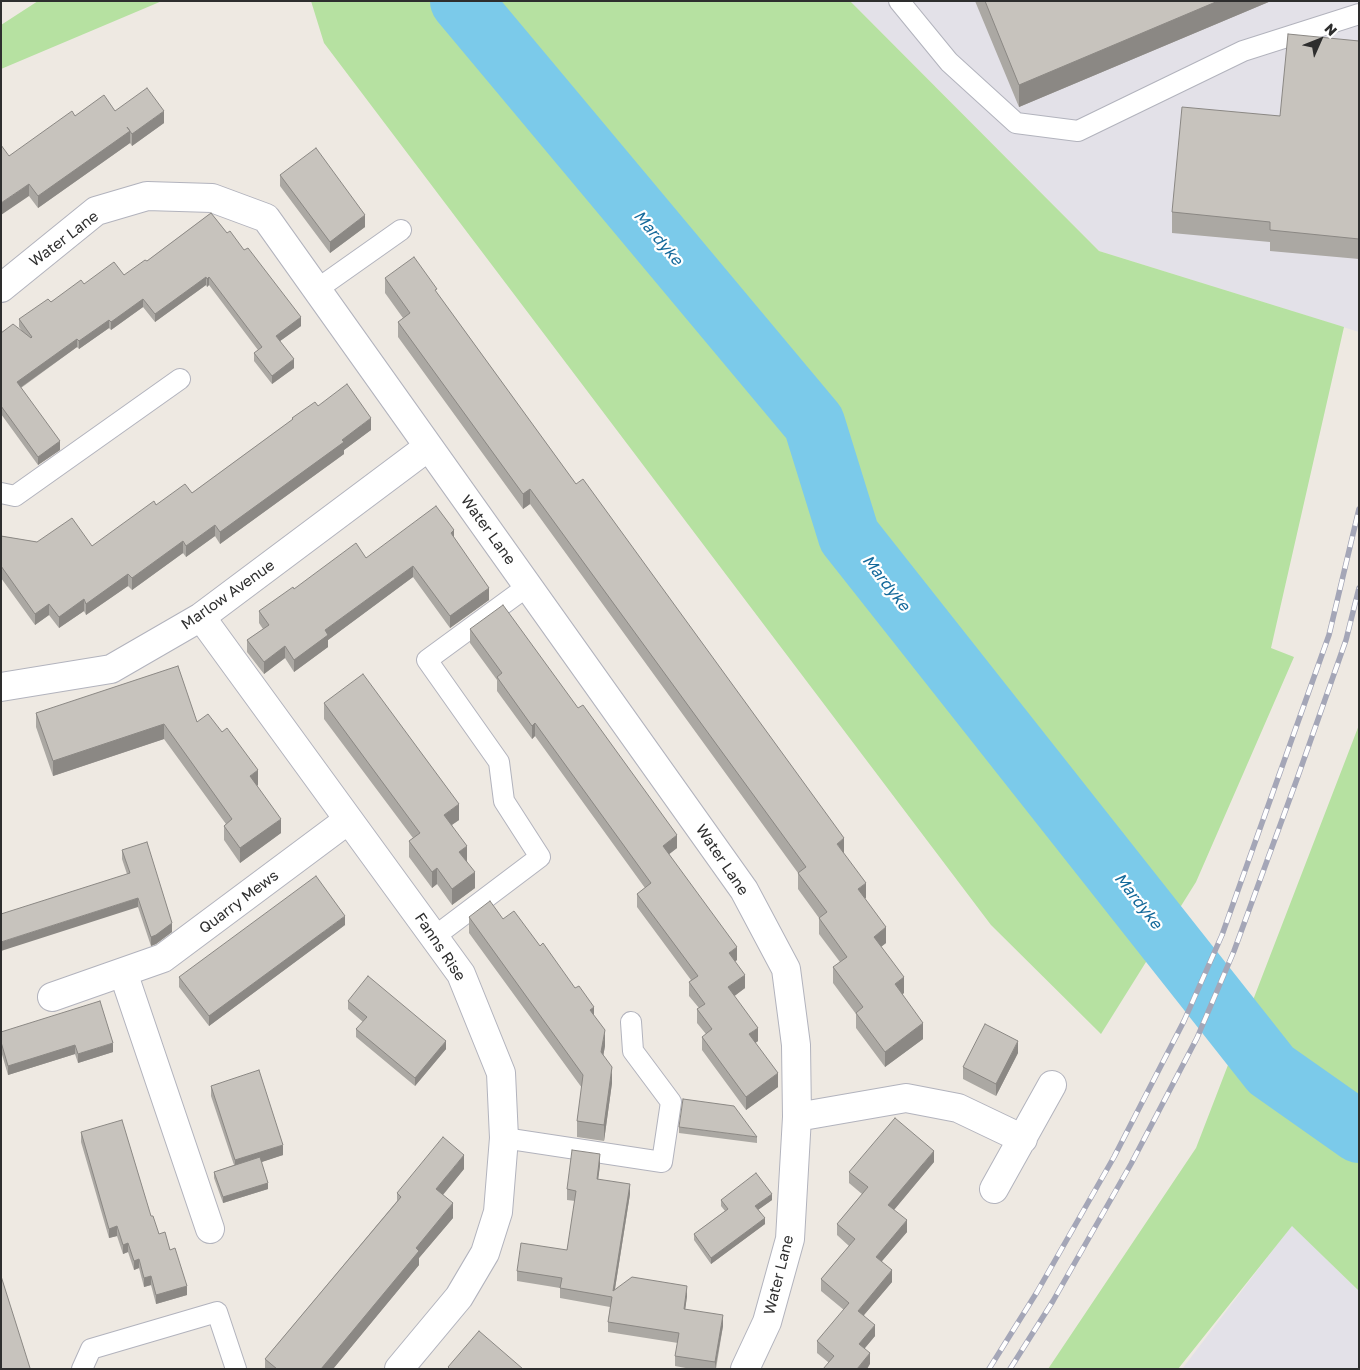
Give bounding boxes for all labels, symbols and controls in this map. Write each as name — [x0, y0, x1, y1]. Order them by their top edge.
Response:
north arrow — [1295, 15, 1345, 65]
text: N — [1321, 19, 1341, 39]
street label: Water Lane — [26, 207, 102, 271]
water label: Mardyke — [630, 207, 686, 269]
street label: Water Lane — [457, 492, 519, 568]
water label: Mardyke — [858, 551, 914, 615]
street label: Marlow Avenue — [178, 556, 278, 634]
street label: Water Lane — [692, 821, 752, 899]
street label: Quarry Mews — [196, 866, 282, 938]
water label: Mardyke — [1110, 869, 1166, 933]
street label: Fanns Rise — [411, 910, 469, 984]
street label: Water Lane — [760, 1233, 798, 1317]

